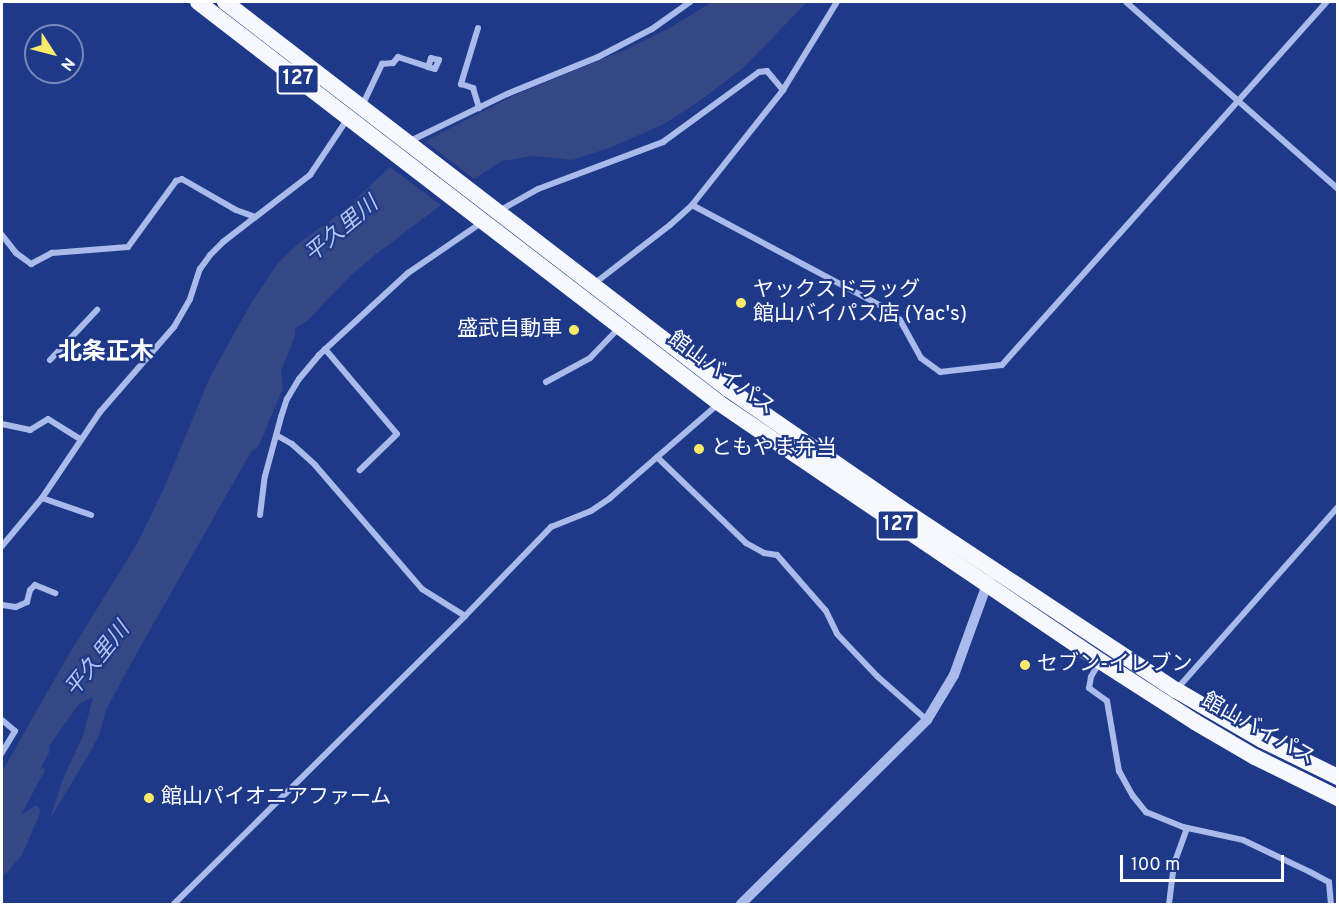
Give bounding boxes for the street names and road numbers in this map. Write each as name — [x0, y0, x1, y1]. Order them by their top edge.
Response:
road number: 127 — [276, 62, 320, 96]
street label: 館山バイパス — [663, 327, 779, 421]
road number: 127 — [876, 508, 920, 542]
street label: 館山バイパス — [1197, 688, 1319, 772]

